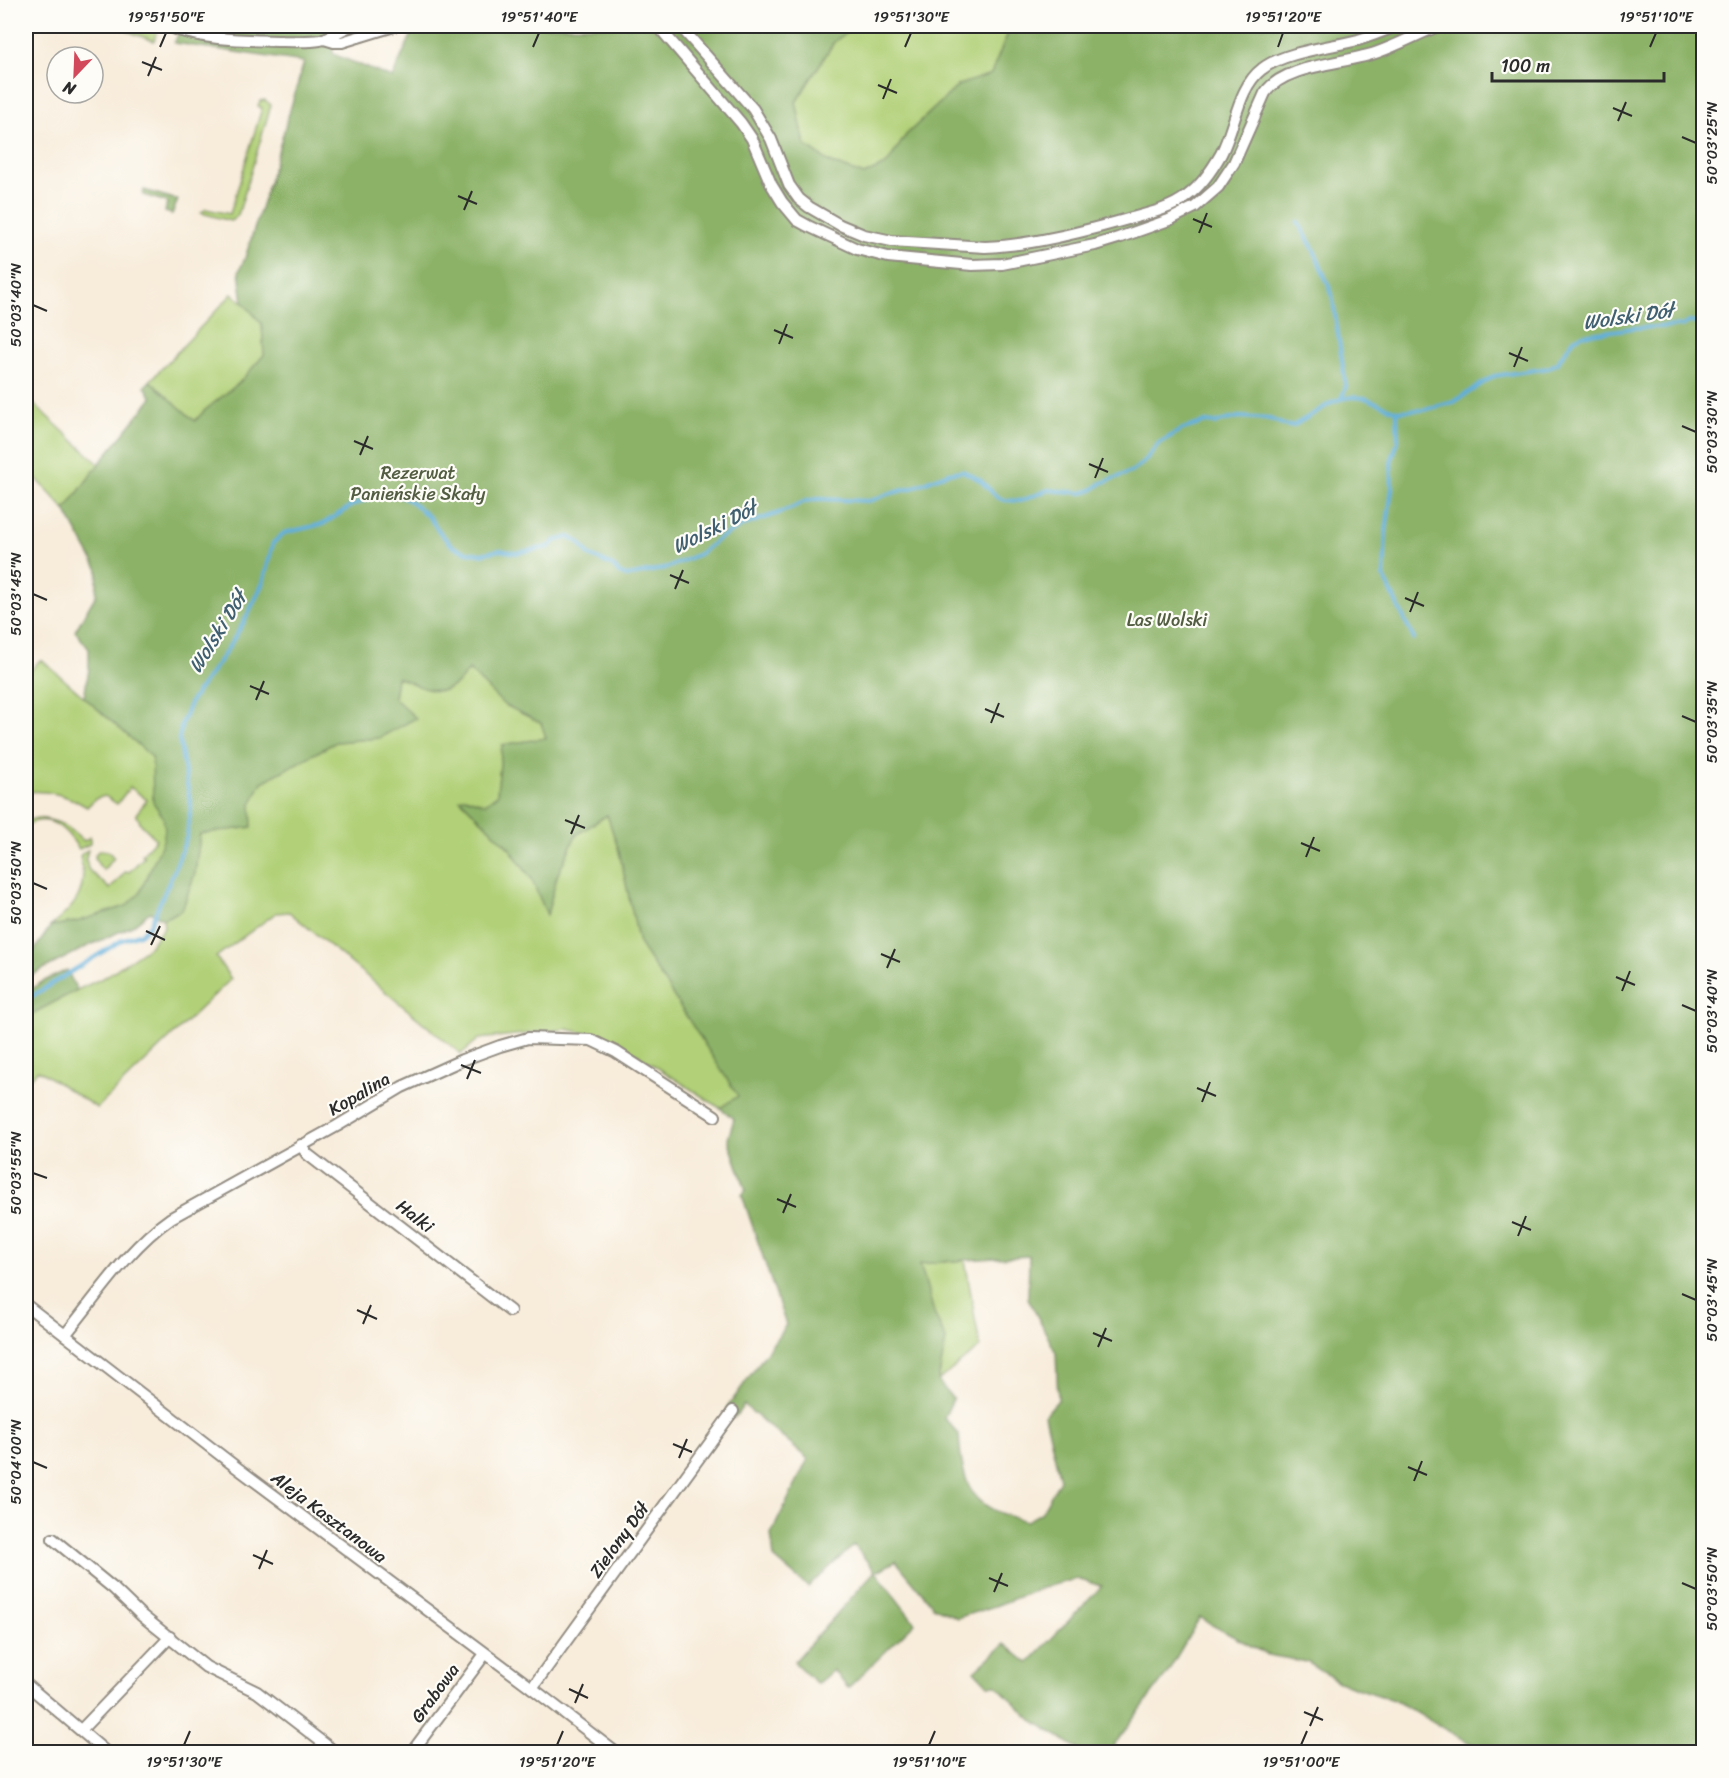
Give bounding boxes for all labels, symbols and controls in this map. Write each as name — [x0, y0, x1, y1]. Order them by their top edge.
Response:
text: 19°51'50"E — [128, 4, 206, 30]
text: 19°51'40"E — [501, 4, 579, 30]
text: 19°51'30"E — [873, 4, 950, 30]
text: 19°51'20"E — [1245, 4, 1323, 30]
text: 19°51'10"E — [1619, 4, 1695, 30]
north arrow — [45, 45, 105, 105]
scale bar — [1492, 45, 1664, 83]
text: 100 m — [1501, 50, 1550, 82]
text: N — [58, 72, 81, 104]
text: 50°03'25"N — [1699, 101, 1725, 184]
text: 50°03'40"N — [3, 262, 29, 347]
water label: Wolski Dół — [1581, 292, 1680, 340]
text: 50°03'30"N — [1699, 390, 1725, 473]
park label: Rezerwat Panieńskie Skały — [351, 457, 486, 510]
water label: Wolski Dół — [666, 489, 766, 564]
text: 50°03'45"N — [3, 552, 29, 636]
water label: Wolski Dół — [179, 581, 259, 680]
park label: Las Wolski — [1127, 604, 1208, 636]
text: 50°03'35"N — [1699, 680, 1725, 763]
text: 50°03'50"N — [3, 841, 29, 925]
text: 50°03'40"N — [1699, 968, 1725, 1053]
street label: Kopalina — [322, 1063, 396, 1125]
text: 50°03'55"N — [3, 1131, 29, 1215]
street label: Halki — [389, 1191, 442, 1242]
text: 50°03'45"N — [1699, 1258, 1725, 1342]
text: 50°04'00"N — [3, 1419, 29, 1505]
street label: Aleja Kasztanowa — [263, 1462, 394, 1572]
street label: Zielony Dół — [580, 1494, 658, 1585]
text: 50°03'50"N — [1699, 1547, 1725, 1631]
street label: Grabowa — [402, 1656, 468, 1730]
text: 19°51'30"E — [146, 1749, 223, 1775]
text: 19°51'20"E — [519, 1749, 597, 1775]
text: 19°51'10"E — [892, 1749, 968, 1775]
text: 19°51'00"E — [1263, 1749, 1341, 1775]

